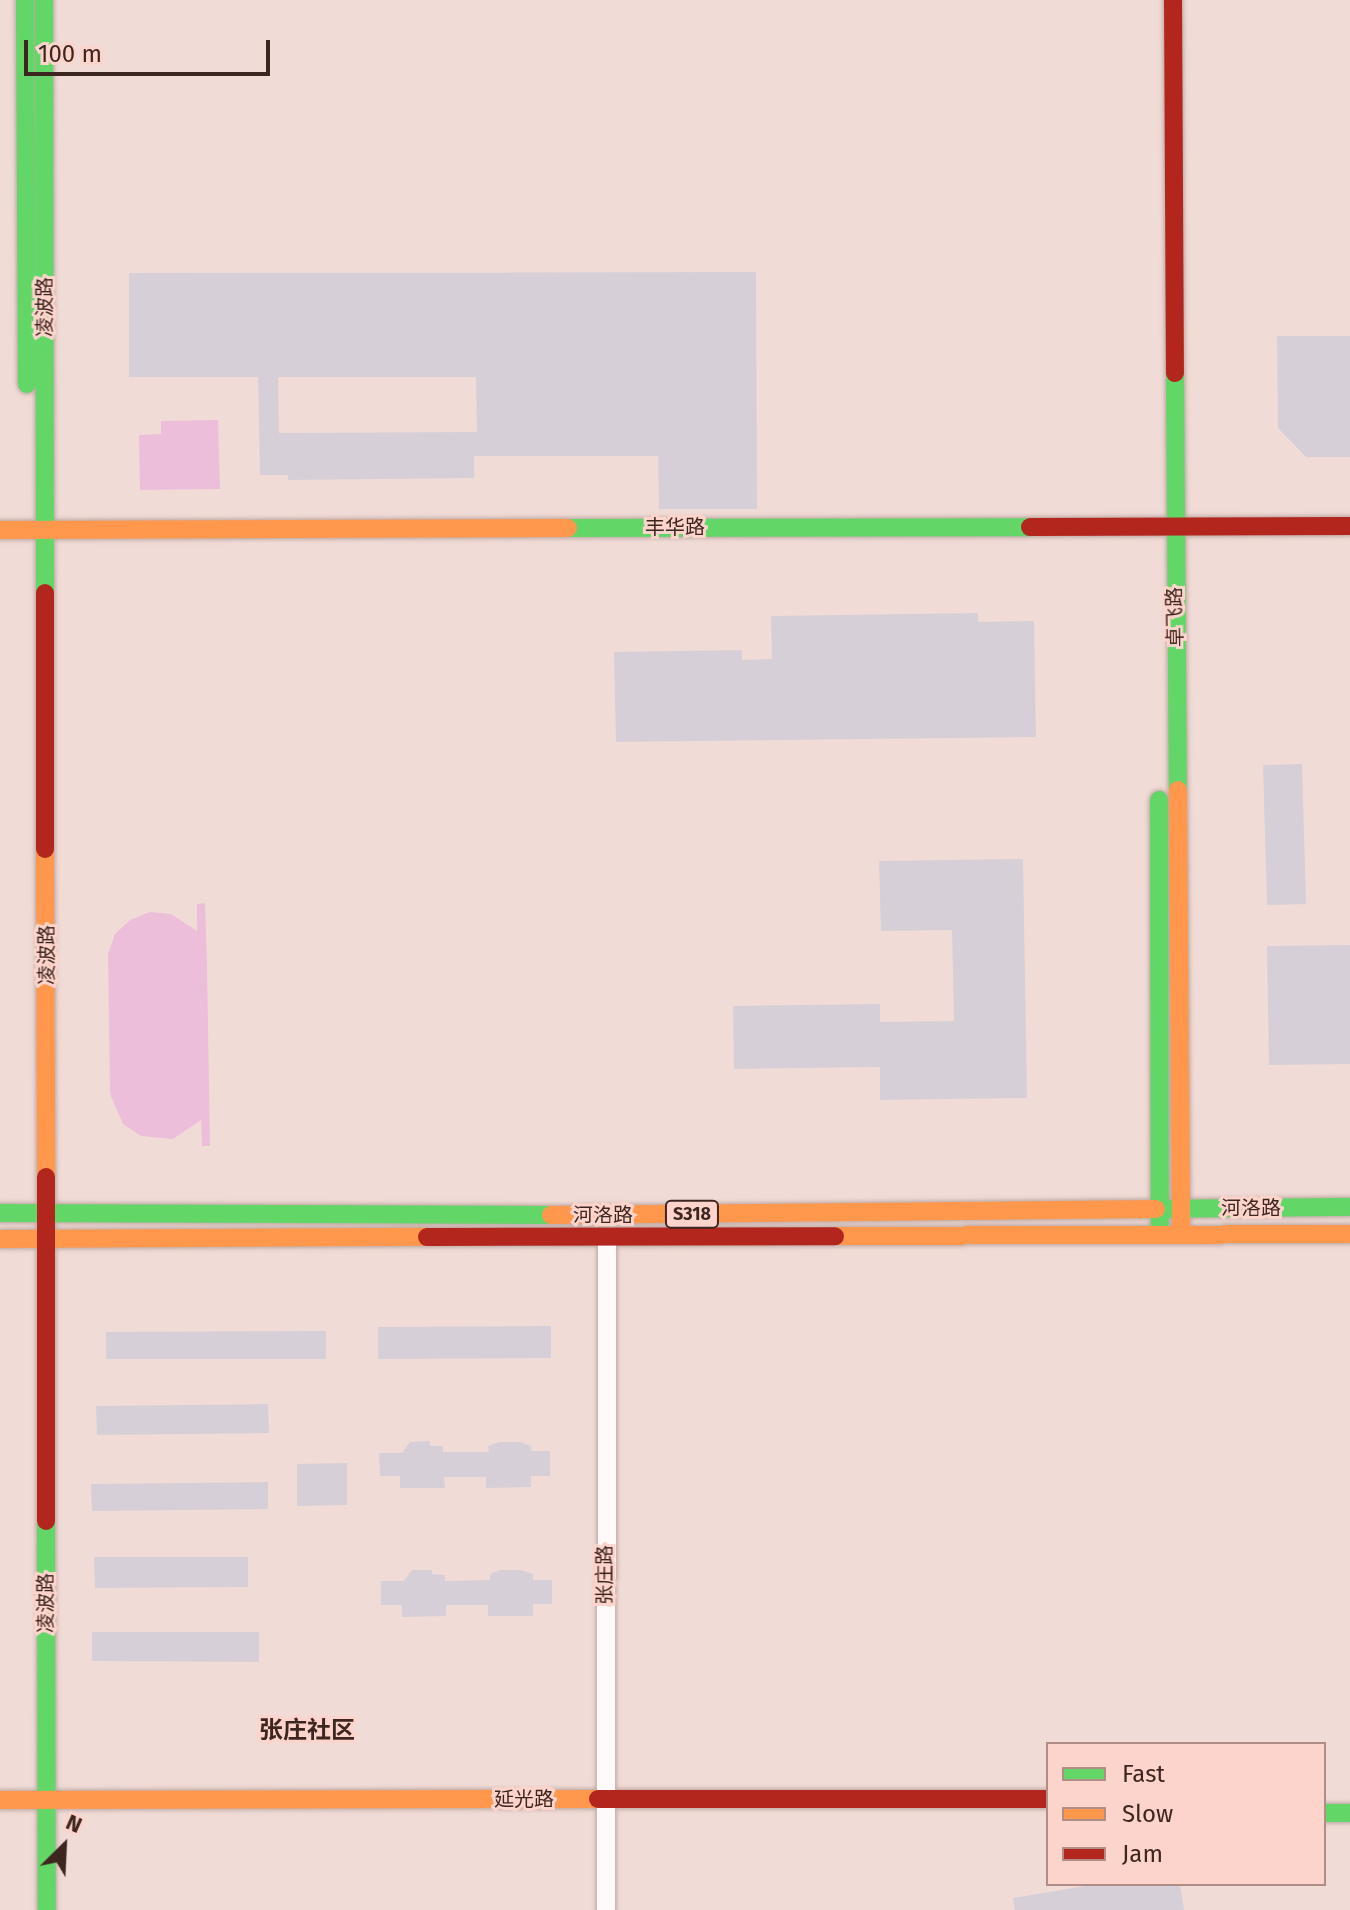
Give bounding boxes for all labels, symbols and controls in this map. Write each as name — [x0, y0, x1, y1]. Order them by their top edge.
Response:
scale bar — [28, 24, 274, 74]
text: 100 m — [38, 40, 102, 68]
street label: 凌波路 — [33, 277, 57, 337]
street label: 丰华路 — [645, 515, 705, 539]
street label: 卓飞路 — [1162, 587, 1188, 647]
street label: 凌波路 — [35, 925, 59, 985]
street label: 河洛路 — [1221, 1196, 1281, 1220]
road number: S318 — [664, 1200, 720, 1228]
street label: 河洛路 — [573, 1203, 633, 1227]
street label: 张庄路 — [593, 1545, 617, 1605]
street label: 凌波路 — [34, 1573, 58, 1633]
district label: 张庄社区 — [259, 1717, 355, 1745]
legend — [1046, 1742, 1326, 1886]
text: Fast — [1122, 1760, 1165, 1788]
street label: 延光路 — [494, 1787, 554, 1811]
text: Slow — [1122, 1800, 1173, 1828]
north arrow — [24, 1806, 104, 1886]
text: N — [62, 1808, 86, 1839]
text: Jam — [1122, 1840, 1163, 1868]

